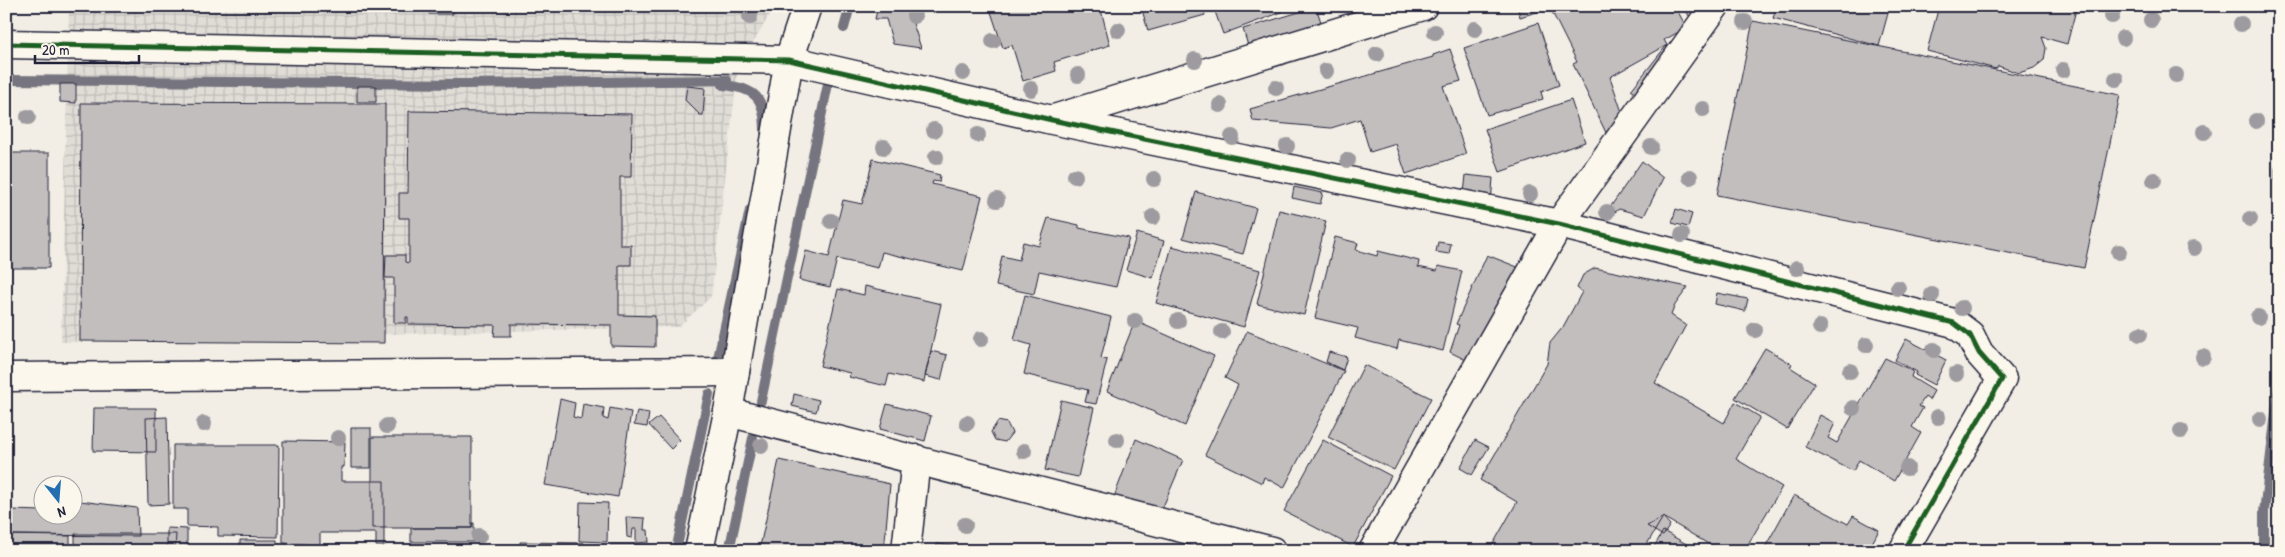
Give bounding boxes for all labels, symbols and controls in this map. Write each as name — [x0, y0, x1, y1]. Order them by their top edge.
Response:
scale bar — [35, 32, 139, 64]
text: 20 m — [42, 39, 69, 60]
north arrow — [32, 474, 82, 524]
text: N — [55, 503, 68, 523]

